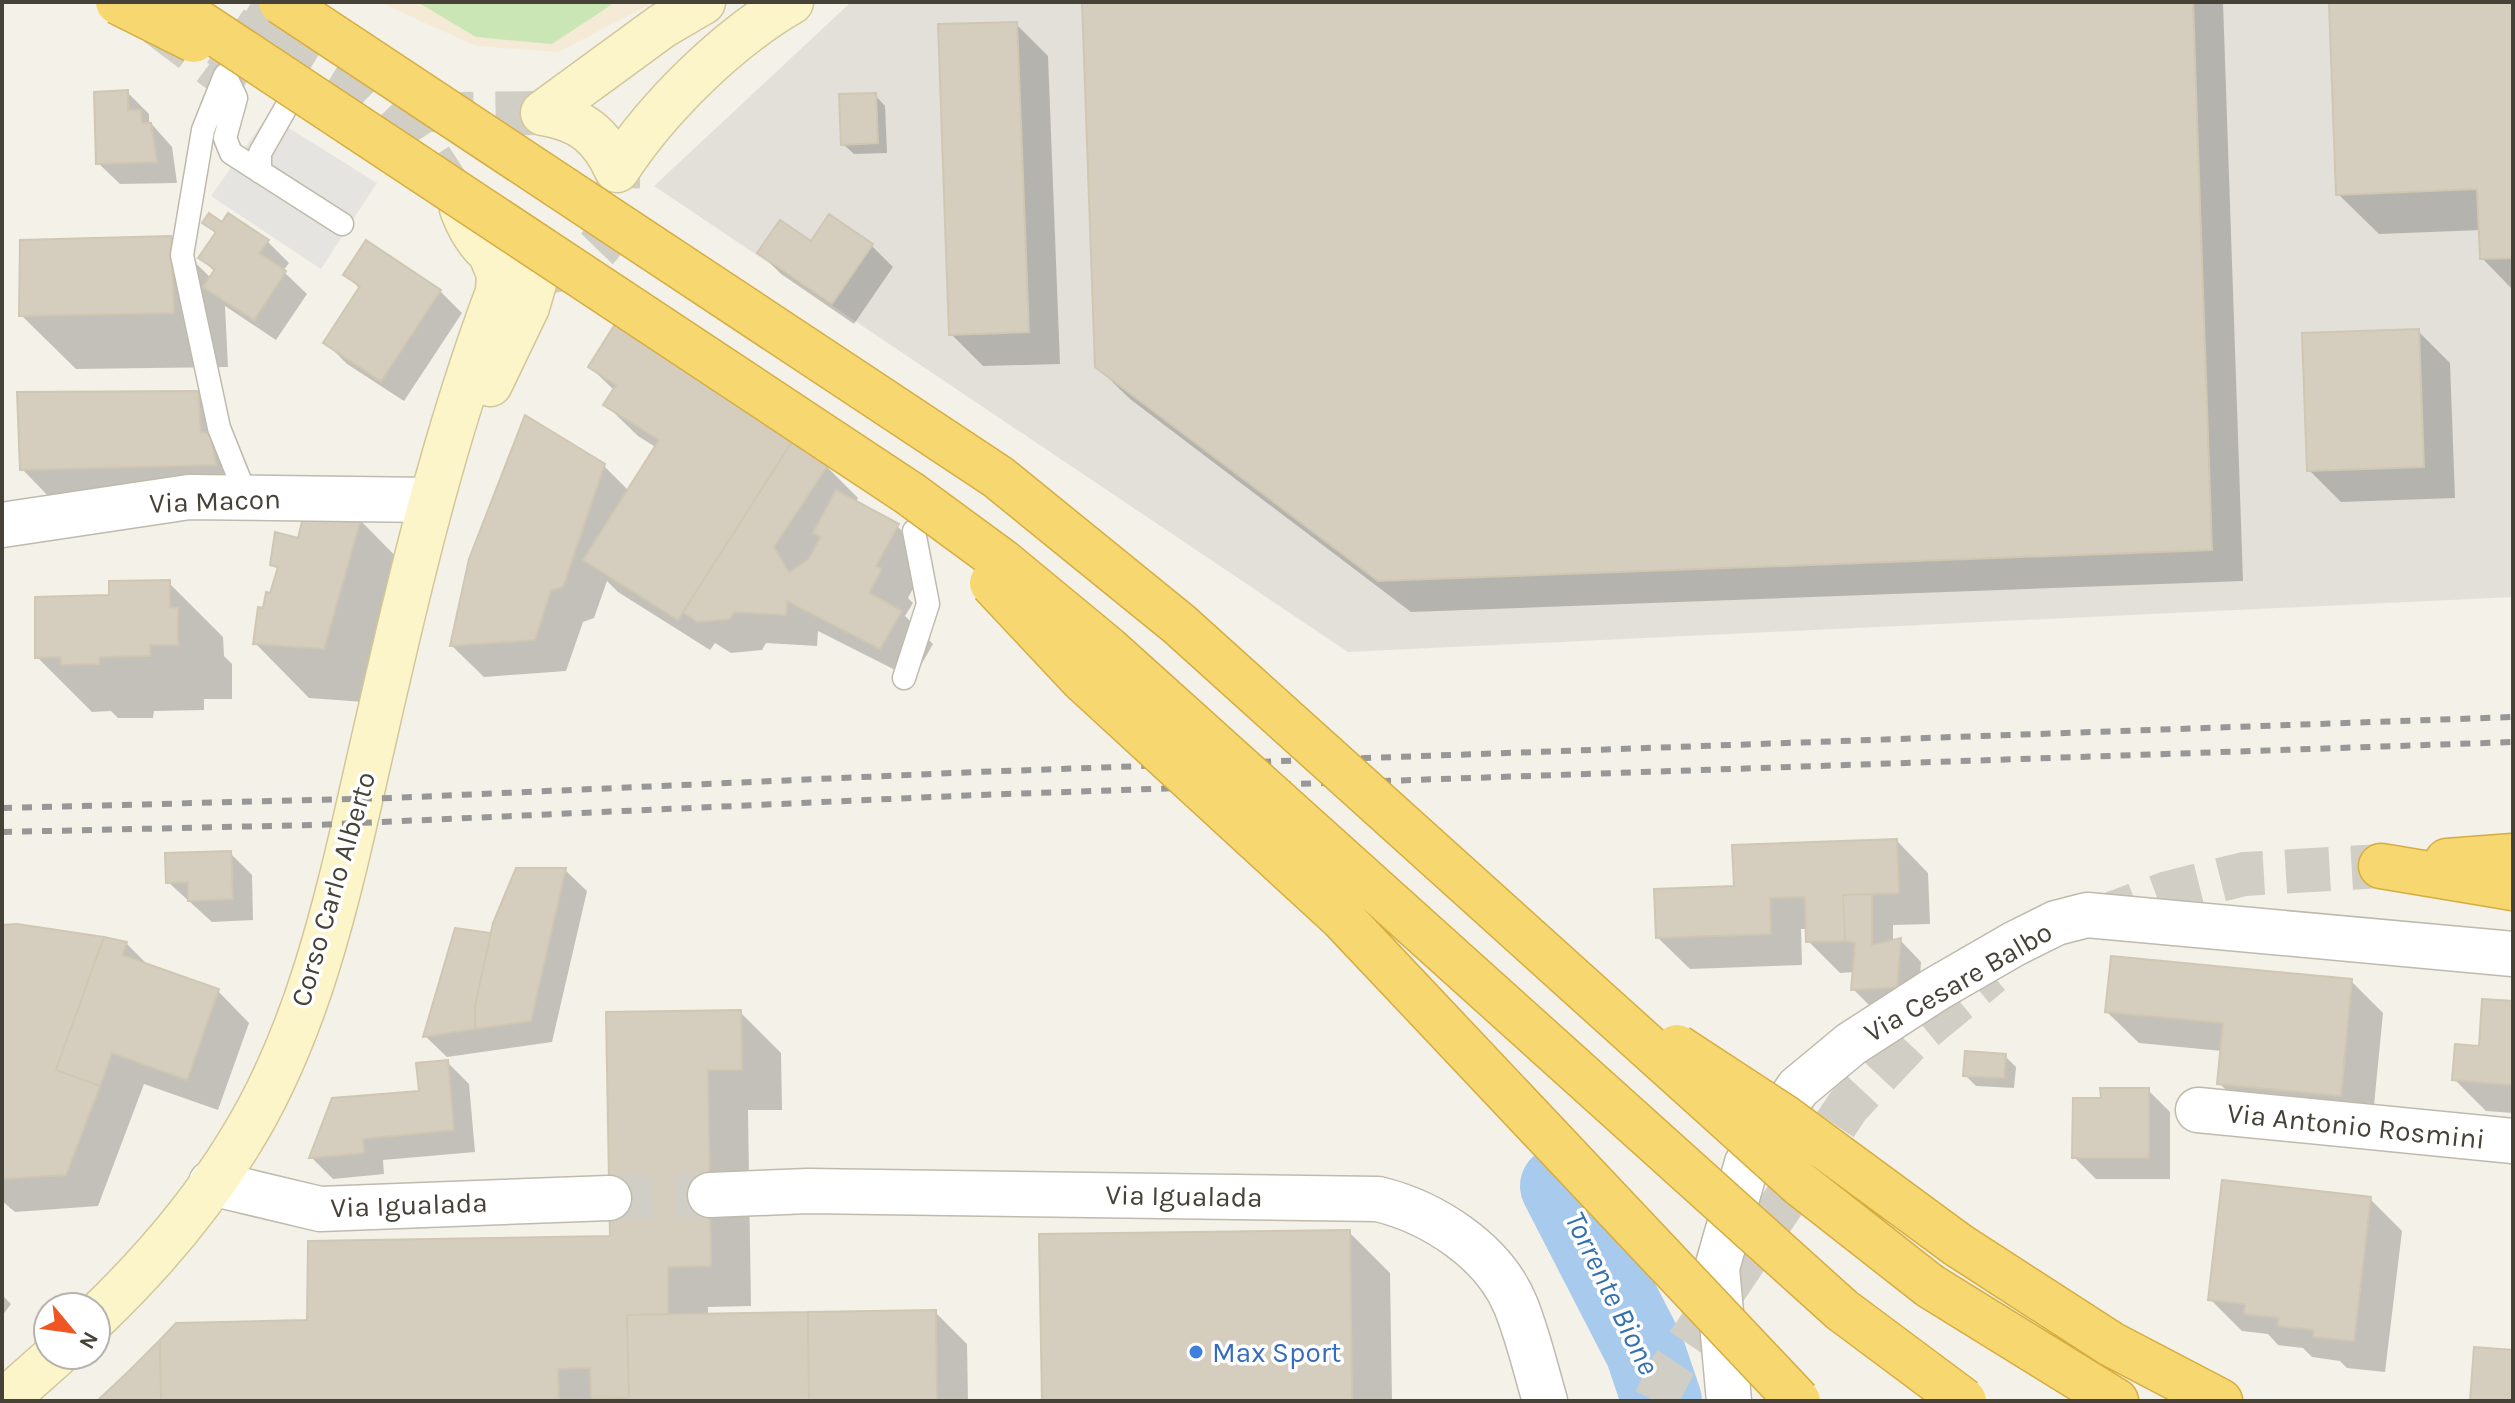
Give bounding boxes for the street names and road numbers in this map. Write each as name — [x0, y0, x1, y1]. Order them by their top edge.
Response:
street label: Via Macon — [148, 482, 282, 520]
street label: Corso Carlo Alberto — [284, 768, 382, 1010]
street label: Via Cesare Balbo — [1858, 915, 2058, 1049]
street label: Via Antonio Rosmini — [2225, 1096, 2487, 1156]
street label: Via Igualada — [1105, 1178, 1263, 1214]
street label: Via Igualada — [330, 1186, 488, 1224]

